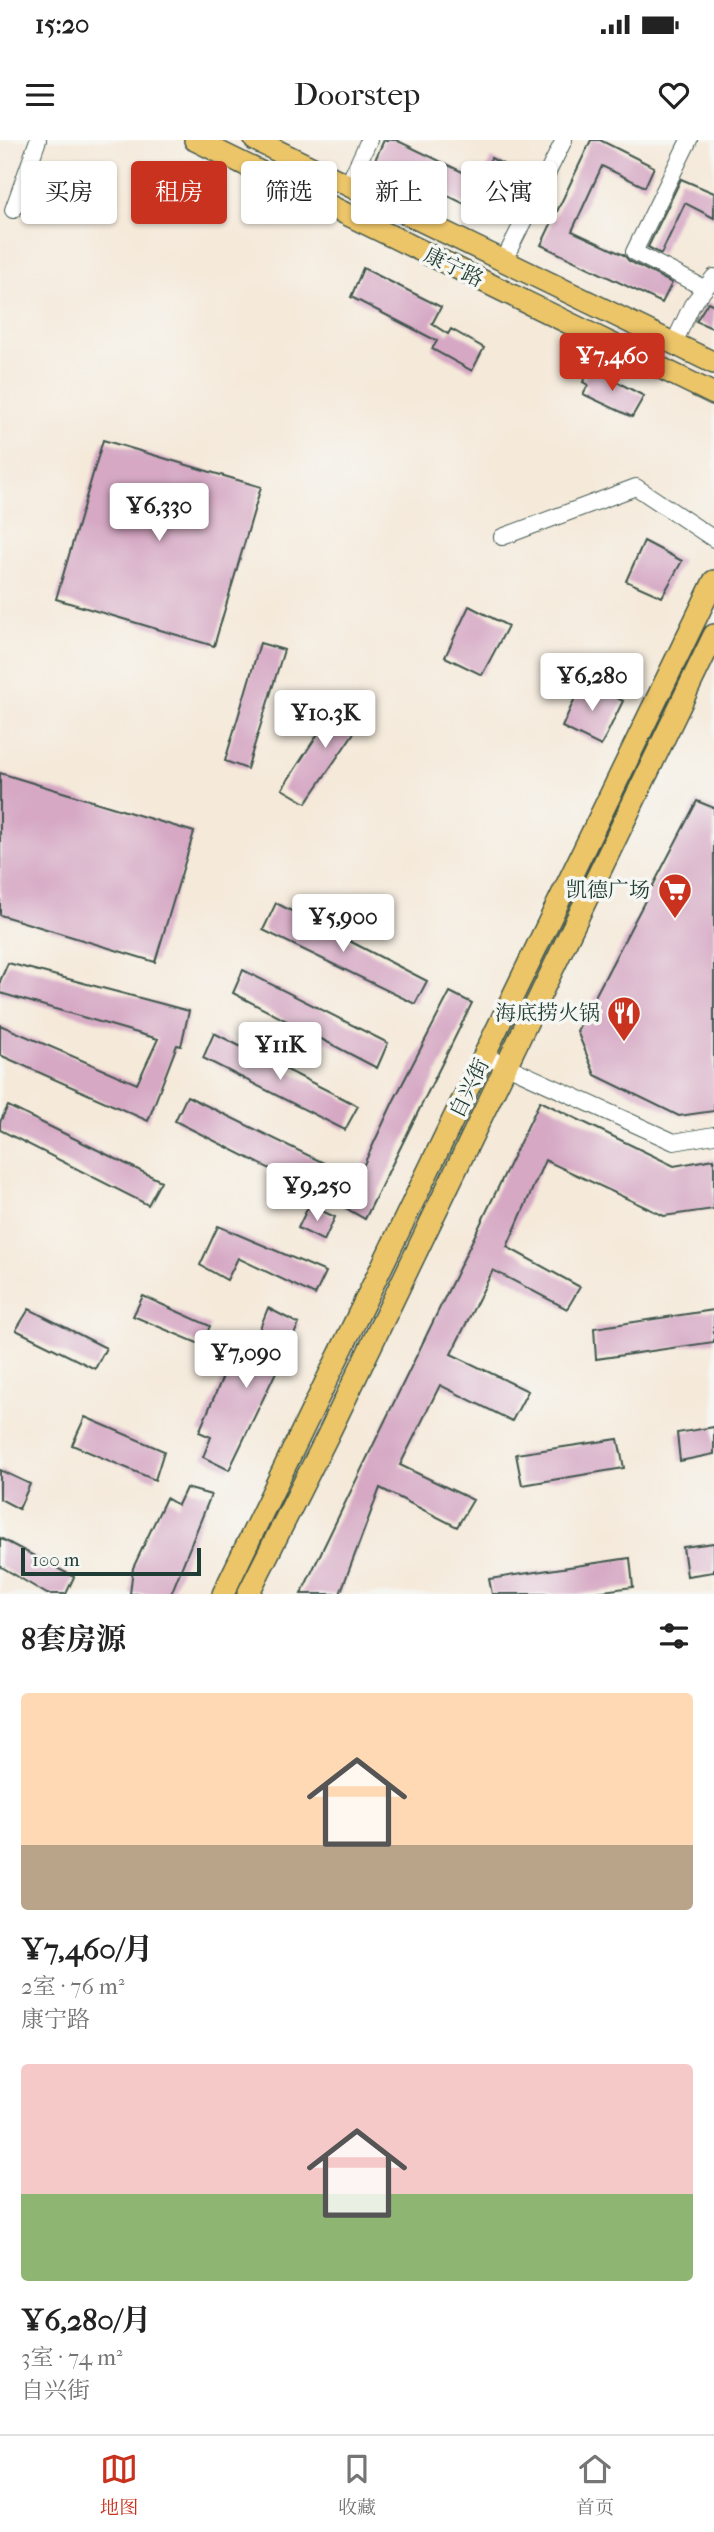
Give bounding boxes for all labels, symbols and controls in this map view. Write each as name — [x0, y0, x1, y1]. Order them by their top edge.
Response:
text: 15:20 — [35, 9, 89, 40]
icon: menu — [21, 76, 59, 114]
text: Doorstep — [294, 76, 420, 113]
icon: heart — [655, 76, 693, 114]
chip: 买房 — [21, 161, 117, 224]
chip: 租房 — [131, 161, 227, 224]
chip: 筛选 — [241, 161, 337, 224]
chip: 新上 — [351, 161, 447, 224]
chip: 公寓 — [461, 161, 557, 224]
street label: 康宁路 — [420, 242, 488, 292]
pin: ¥7,460 — [555, 334, 669, 393]
text: ¥7,460 — [576, 342, 648, 369]
pin: ¥6,330 — [102, 484, 216, 543]
text: ¥6,330 — [126, 492, 192, 519]
pin: ¥6,280 — [535, 654, 649, 713]
text: ¥6,280 — [556, 662, 628, 689]
pin: ¥10.3K — [268, 690, 382, 750]
text: ¥10.3K — [290, 699, 360, 726]
supermarket icon: 凯德广场 — [656, 871, 694, 920]
place label: 凯德广场 — [566, 878, 650, 902]
pin: ¥5,900 — [286, 894, 400, 954]
text: ¥5,900 — [308, 903, 378, 930]
restaurant icon: 海底捞火锅 — [605, 994, 643, 1043]
place label: 海底捞火锅 — [495, 1001, 600, 1025]
pin: ¥11K — [239, 1023, 321, 1082]
text: ¥11K — [254, 1031, 306, 1058]
street label: 自兴街 — [444, 1054, 494, 1122]
pin: ¥9,250 — [260, 1164, 374, 1223]
text: ¥9,250 — [282, 1172, 352, 1199]
pin: ¥7,090 — [189, 1330, 303, 1390]
text: ¥7,090 — [211, 1339, 281, 1366]
scale bar — [21, 1545, 201, 1577]
text: 100 m — [32, 1549, 80, 1571]
icon: filters — [655, 1617, 693, 1655]
text: 8套房源 — [21, 1622, 126, 1657]
icon: home — [294, 1739, 420, 1865]
text: ¥7,460/月 — [21, 1932, 153, 1967]
text: 2室 · 76 m² — [21, 1973, 124, 2000]
text: 康宁路 — [21, 2006, 90, 2033]
icon: home — [294, 2110, 420, 2236]
text: ¥6,280/月 — [21, 2303, 151, 2338]
text: 3室 · 74 m² — [21, 2344, 123, 2371]
text: 自兴街 — [21, 2377, 90, 2404]
tab: 地图 — [100, 2450, 138, 2519]
tab: 收藏 — [338, 2450, 376, 2519]
tab: 首页 — [576, 2450, 614, 2519]

